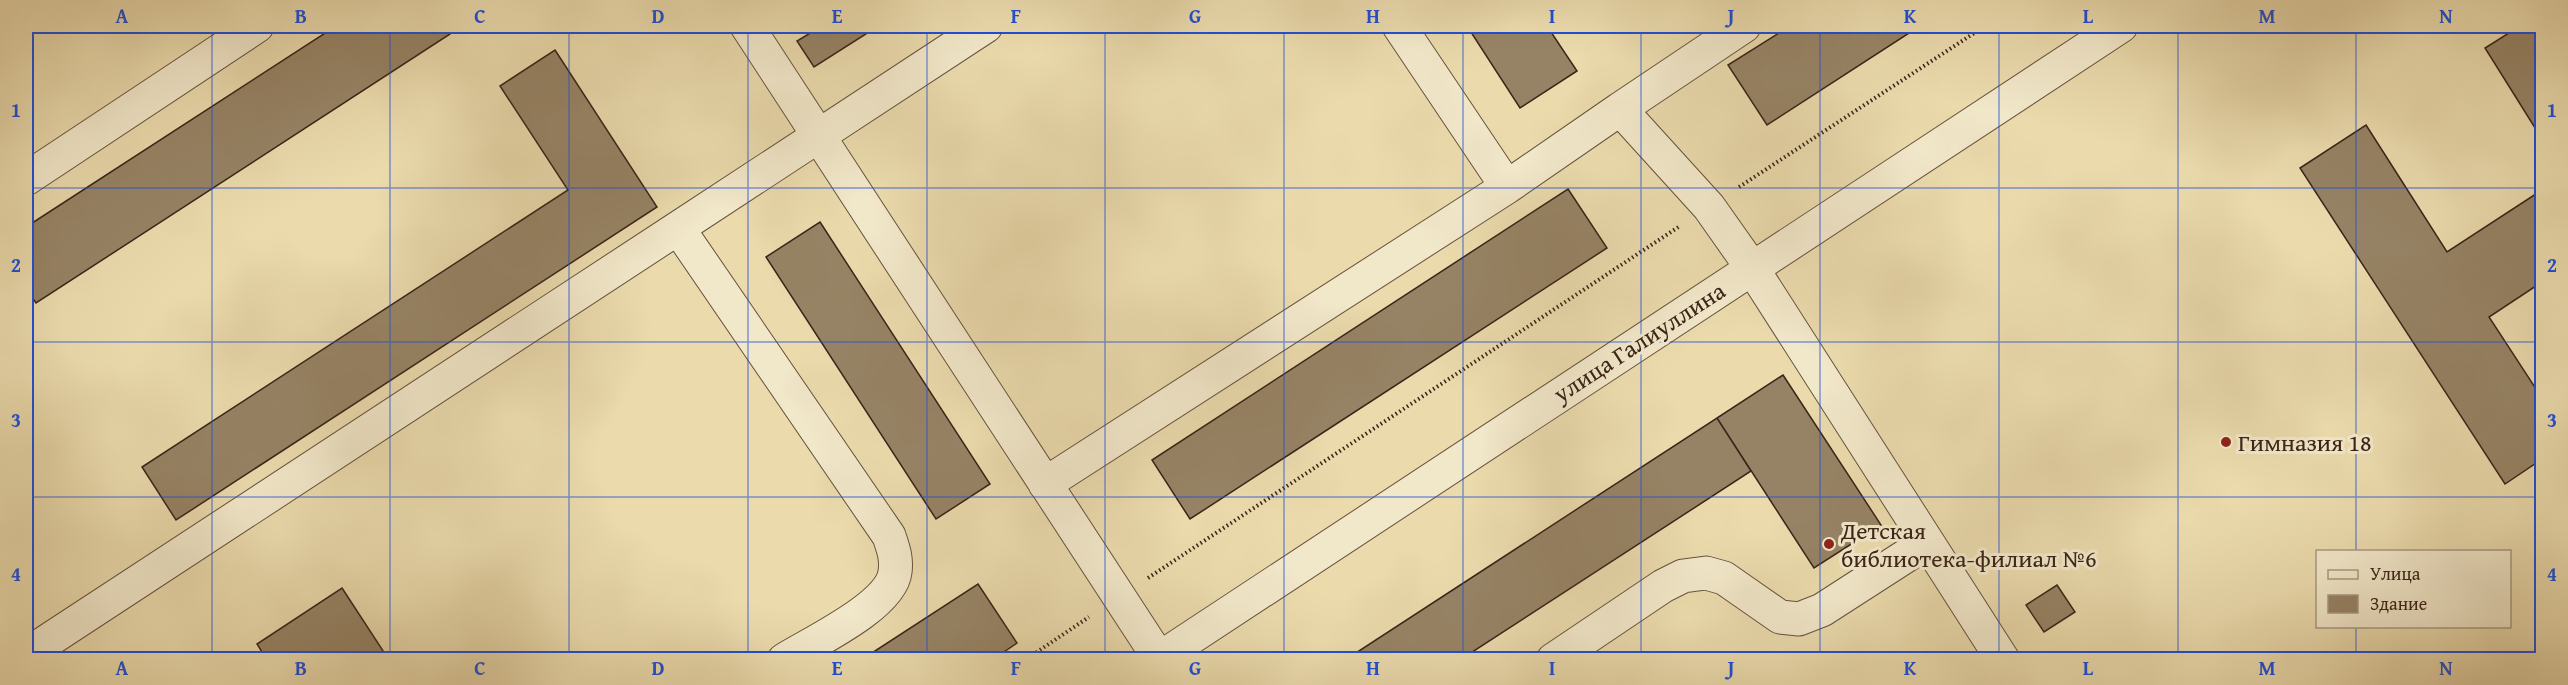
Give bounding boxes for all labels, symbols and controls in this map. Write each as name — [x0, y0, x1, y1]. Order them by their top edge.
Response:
text: A — [116, 1, 129, 30]
text: B — [295, 1, 307, 30]
text: C — [474, 1, 486, 30]
text: D — [651, 1, 665, 30]
text: E — [832, 1, 843, 30]
text: F — [1011, 1, 1021, 30]
text: G — [1189, 1, 1201, 30]
text: H — [1366, 1, 1380, 30]
text: I — [1549, 1, 1555, 30]
text: J — [1725, 1, 1735, 30]
text: K — [1904, 1, 1917, 30]
text: L — [2083, 1, 2094, 30]
text: M — [2258, 1, 2276, 30]
text: N — [2439, 1, 2453, 30]
text: 1 — [11, 95, 21, 124]
text: 1 — [2547, 95, 2557, 124]
text: 2 — [11, 250, 21, 279]
text: 2 — [2547, 250, 2557, 279]
street label: улица Галиуллина — [1545, 273, 1732, 411]
text: 3 — [11, 405, 21, 434]
text: 3 — [2547, 405, 2557, 434]
place label: Гимназия 18 — [2238, 425, 2372, 460]
marker: Гимназия 18 — [2219, 435, 2233, 449]
place label: Детская библиотека-филиал №6 — [1840, 513, 2097, 576]
marker: Детская библиотека-филиал №6 — [1822, 537, 1836, 551]
legend — [2316, 550, 2511, 628]
text: 4 — [11, 559, 21, 588]
text: 4 — [2547, 559, 2557, 588]
text: Улица — [2370, 560, 2421, 587]
text: Здание — [2370, 590, 2427, 617]
text: A — [116, 653, 129, 682]
text: B — [295, 653, 307, 682]
text: C — [474, 653, 486, 682]
text: D — [651, 653, 665, 682]
text: E — [832, 653, 843, 682]
text: F — [1011, 653, 1021, 682]
text: G — [1189, 653, 1201, 682]
text: H — [1366, 653, 1380, 682]
text: I — [1549, 653, 1555, 682]
text: J — [1725, 653, 1735, 682]
text: K — [1904, 653, 1917, 682]
text: L — [2083, 653, 2094, 682]
text: M — [2258, 653, 2276, 682]
text: N — [2439, 653, 2453, 682]

